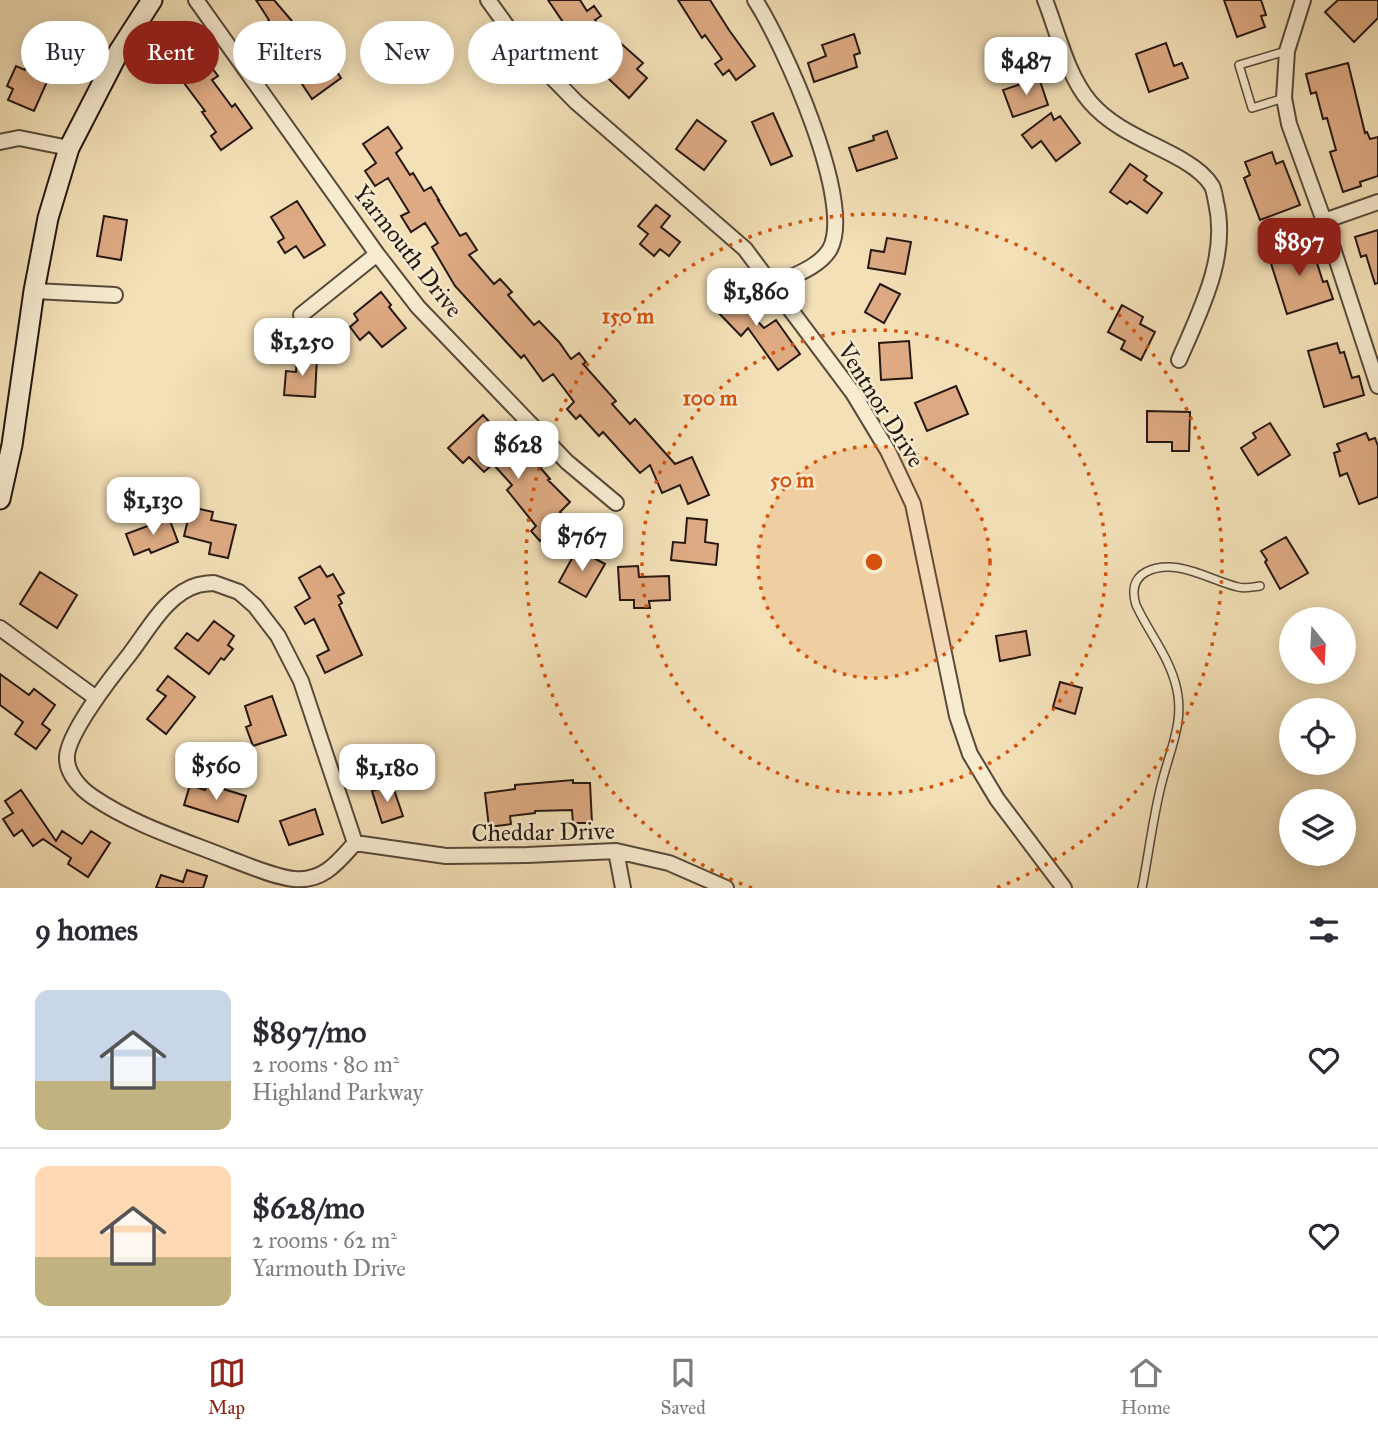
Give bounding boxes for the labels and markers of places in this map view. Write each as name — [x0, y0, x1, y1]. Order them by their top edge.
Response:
pin: $487 — [985, 38, 1067, 97]
pin: $897 — [1258, 218, 1340, 278]
pin: $1,860 — [699, 268, 813, 328]
pin: $1,250 — [245, 318, 359, 378]
pin: $628 — [477, 421, 559, 481]
pin: $1,130 — [96, 477, 210, 537]
pin: $767 — [541, 514, 623, 573]
centre of rings — [862, 550, 886, 574]
pin: $560 — [175, 742, 257, 802]
pin: $1,180 — [330, 744, 444, 804]

